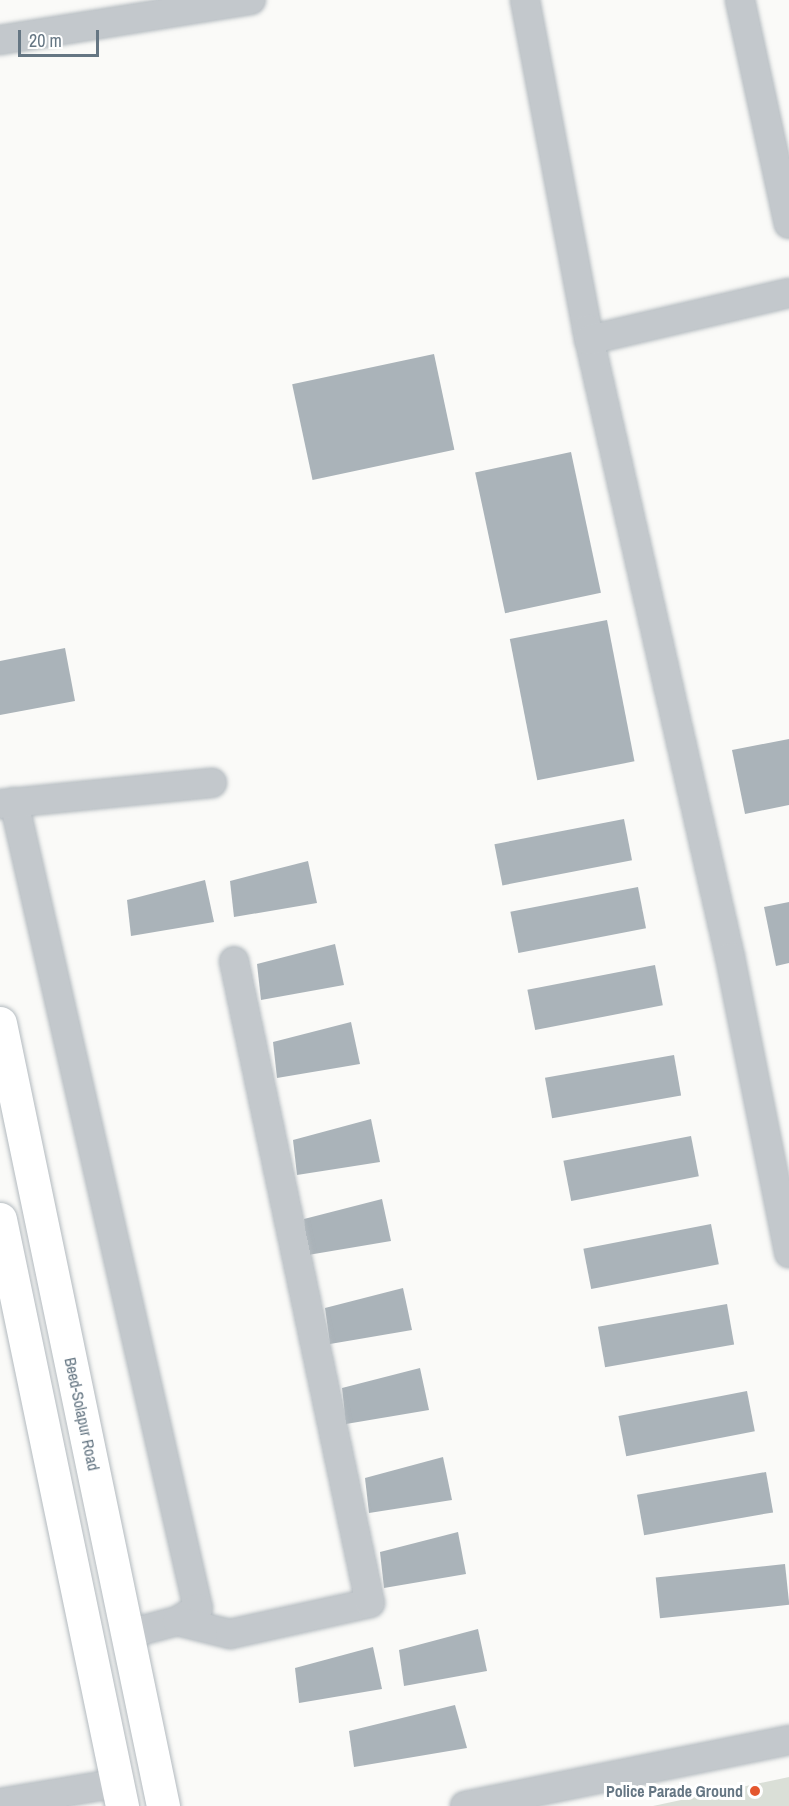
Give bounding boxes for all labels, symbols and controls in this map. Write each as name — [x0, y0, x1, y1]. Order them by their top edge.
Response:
scale bar — [21, 18, 102, 56]
text: 20 m — [29, 28, 62, 53]
street label: Beed-Solapur Road — [61, 1356, 103, 1472]
place label: Police Parade Ground — [606, 1781, 743, 1801]
marker: Police Parade Ground — [748, 1784, 762, 1798]

